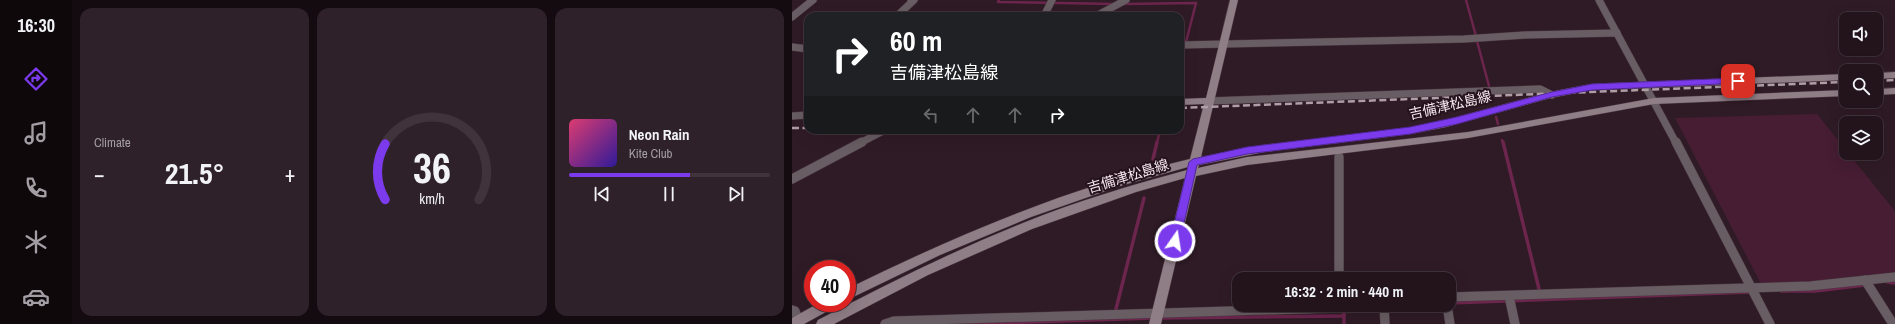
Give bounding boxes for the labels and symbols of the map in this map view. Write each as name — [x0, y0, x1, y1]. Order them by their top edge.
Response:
pin — [1721, 64, 1755, 98]
street label: 吉備津松島線 — [1407, 87, 1493, 123]
street label: 吉備津松島線 — [1085, 155, 1171, 197]
position arrow — [1154, 220, 1196, 262]
speed limit sign: 40 — [804, 260, 856, 312]

